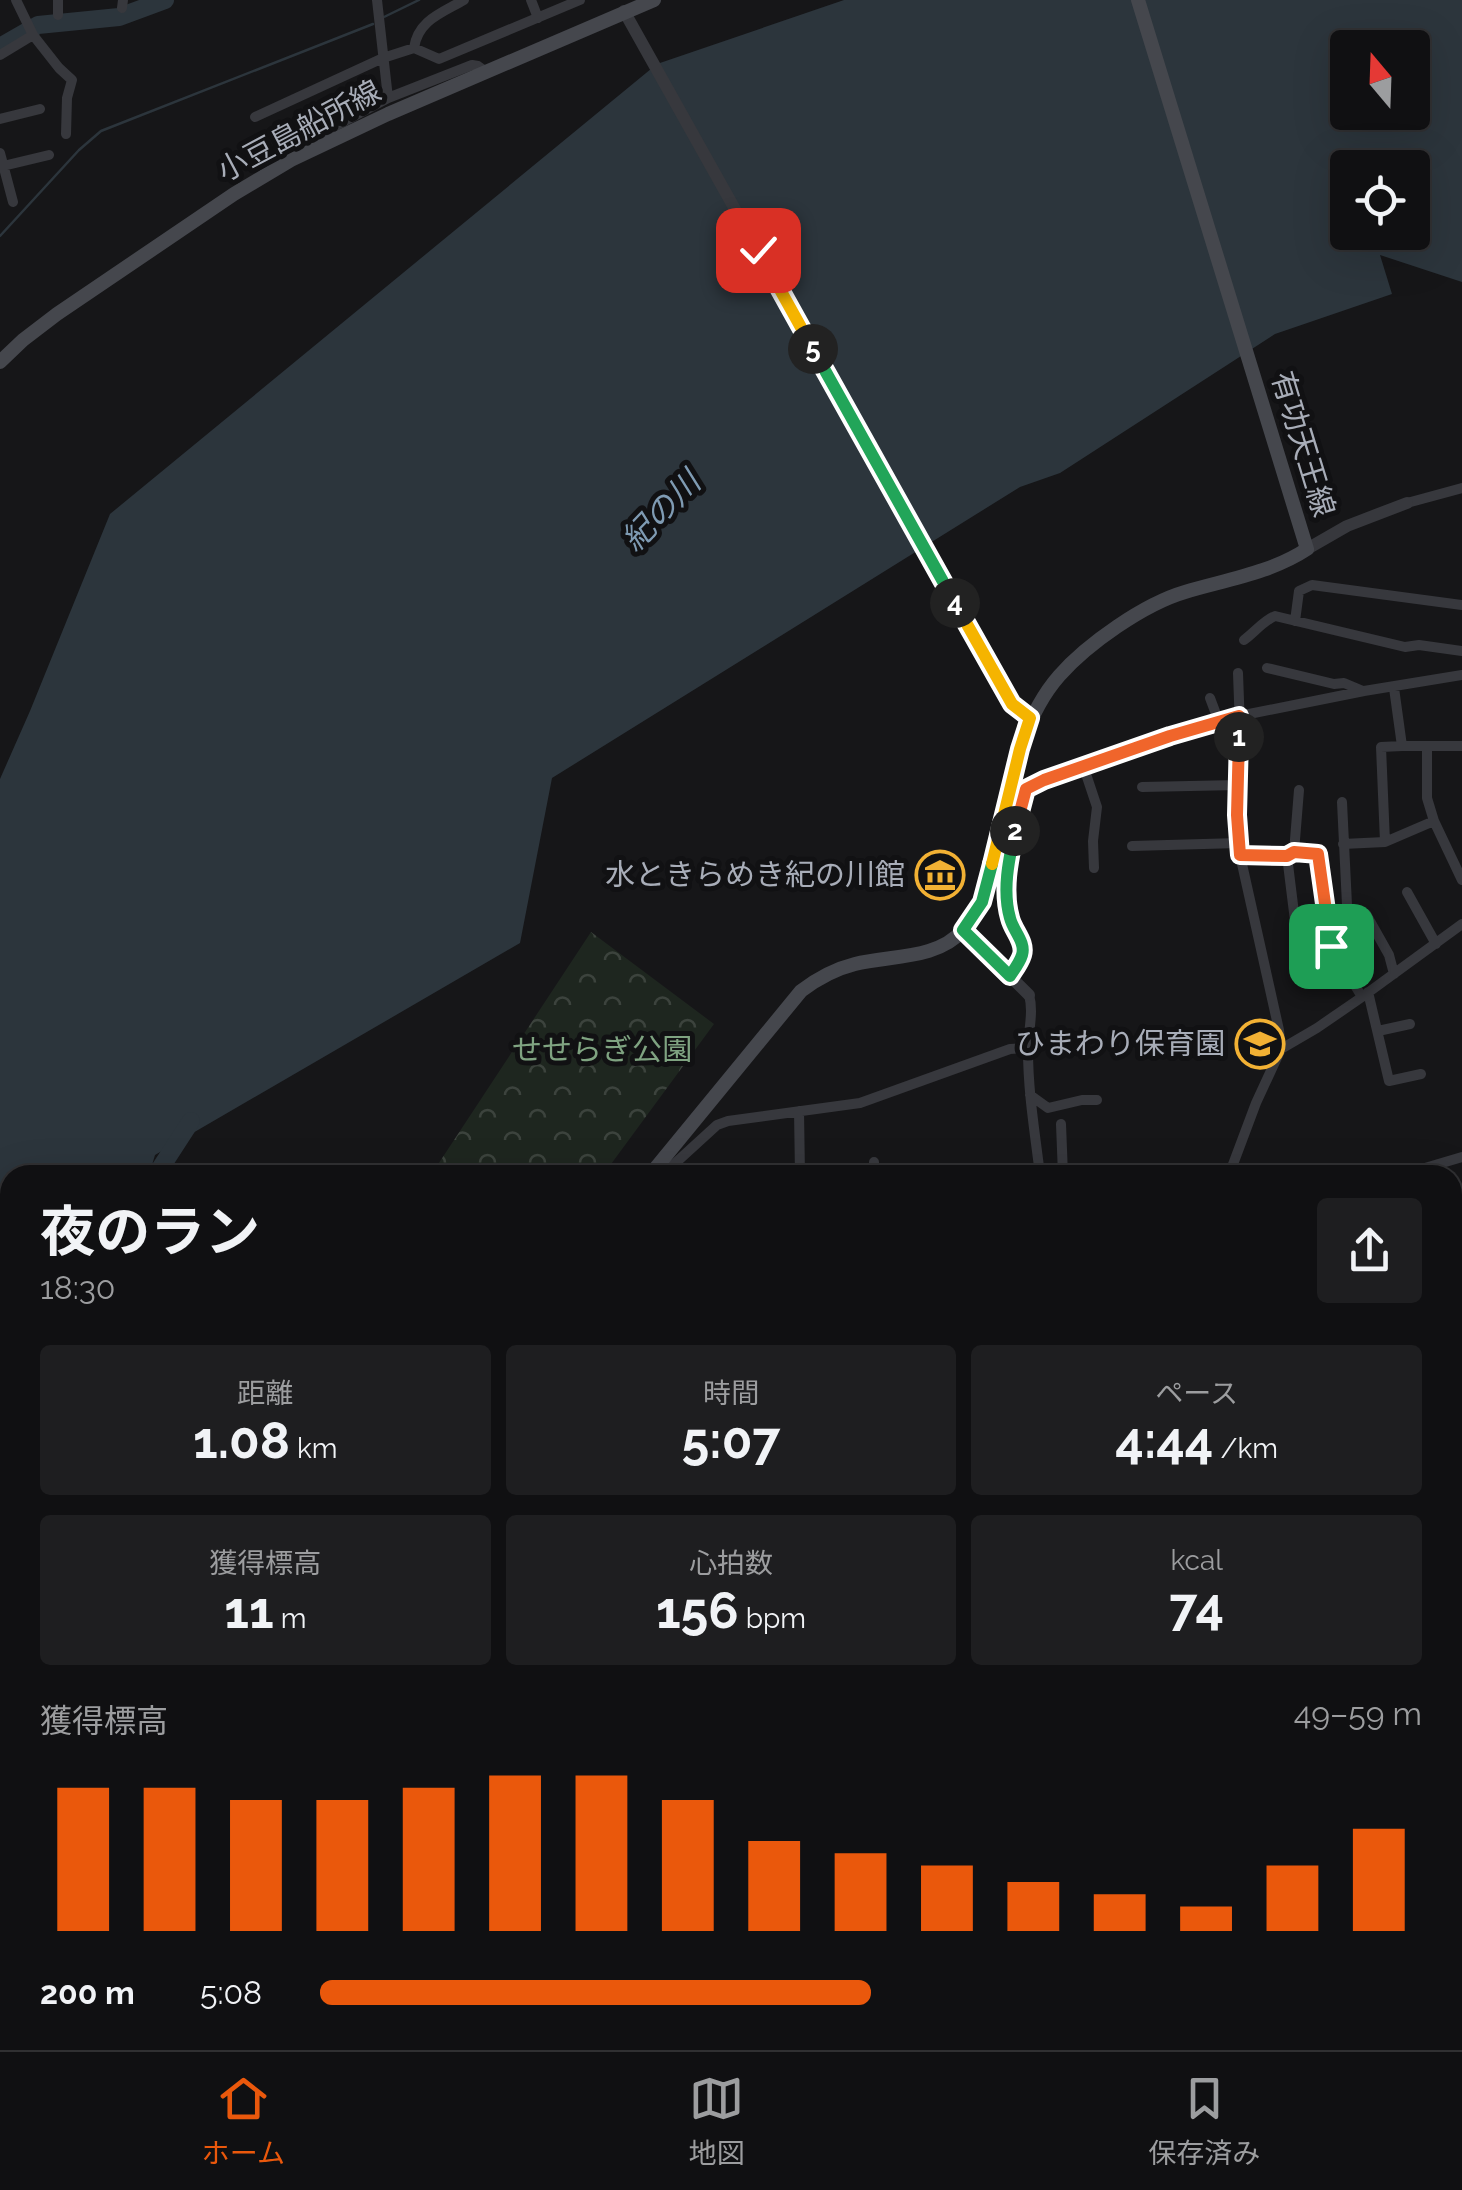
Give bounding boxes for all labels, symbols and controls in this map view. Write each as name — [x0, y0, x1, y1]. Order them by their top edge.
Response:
north arrow — [1330, 30, 1430, 130]
map controls — [1330, 30, 1430, 250]
street label: 小豆島船所線 — [211, 73, 386, 188]
button: locate — [1330, 150, 1430, 250]
pin — [716, 208, 801, 293]
icon: check — [731, 223, 786, 278]
pin: 5 — [788, 324, 838, 374]
text: 5 — [805, 332, 821, 365]
street label: 有功天王線 — [1265, 367, 1342, 521]
water label: 紀の川 — [614, 461, 709, 558]
pin: 4 — [930, 578, 980, 628]
text: 4 — [947, 586, 963, 619]
pin: 1 — [1214, 712, 1264, 762]
text: 1 — [1232, 720, 1246, 753]
pin: 2 — [990, 806, 1040, 856]
text: 2 — [1007, 814, 1023, 847]
museum icon: 水ときらめき紀の川館 — [914, 849, 966, 901]
place label: 水ときらめき紀の川館 — [605, 857, 905, 892]
pin — [1289, 904, 1374, 989]
icon: arrive — [1304, 919, 1359, 974]
school or university icon: ひまわり保育園 — [1234, 1018, 1286, 1070]
place label: ひまわり保育園 — [1015, 1026, 1225, 1061]
park label: せせらぎ公園 — [512, 1032, 692, 1067]
button: share — [1317, 1198, 1422, 1303]
text: 夜のラン — [40, 1199, 260, 1264]
text: 18:30 — [40, 1269, 115, 1306]
text: 距離 — [237, 1377, 293, 1410]
text: 時間 — [703, 1377, 759, 1410]
text: ペース — [1155, 1377, 1238, 1410]
text: 1.08 — [193, 1411, 290, 1470]
text: 5:07 — [682, 1411, 780, 1470]
text: 4:44 — [1115, 1411, 1213, 1470]
text: km — [290, 1432, 338, 1465]
text: /km — [1213, 1432, 1278, 1465]
text: kcal — [1170, 1544, 1223, 1577]
text: 獲得標高 — [209, 1547, 321, 1580]
text: 心拍数 — [689, 1547, 773, 1580]
text: 74 — [1169, 1577, 1224, 1636]
text: 11 — [224, 1581, 274, 1640]
text: 156 — [656, 1581, 739, 1640]
text: m — [274, 1602, 306, 1635]
text: bpm — [739, 1602, 806, 1635]
text: 49–59 m — [1294, 1695, 1422, 1732]
text: 獲得標高 — [40, 1702, 168, 1739]
text: 200 m — [40, 1974, 135, 2011]
text: 5:08 — [200, 1974, 262, 2011]
tab: ホーム — [202, 2071, 285, 2171]
tab: 地図 — [689, 2071, 745, 2171]
tab: 保存済み — [1148, 2071, 1260, 2171]

